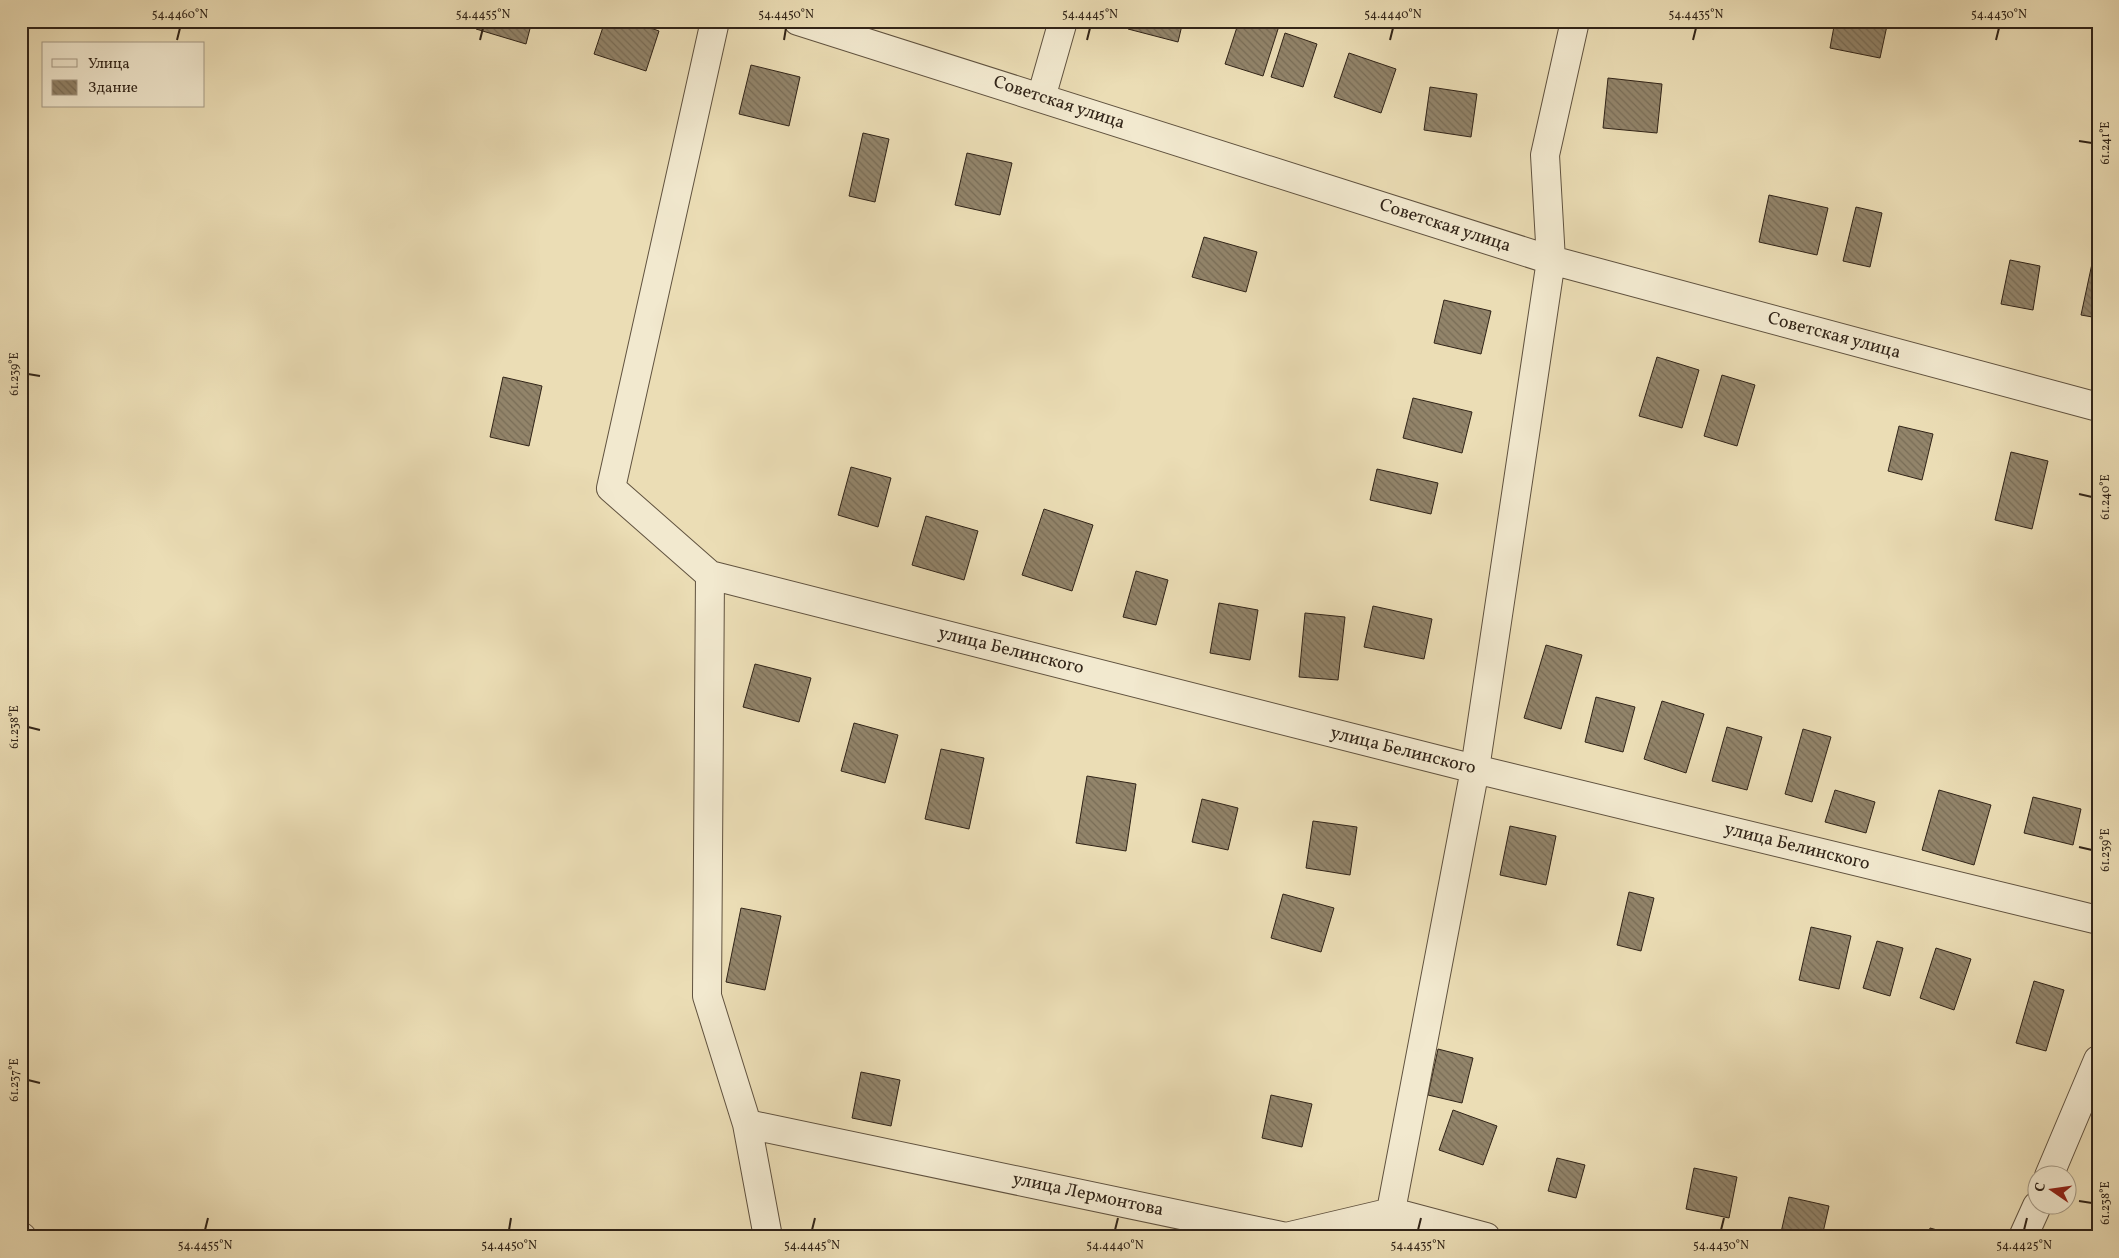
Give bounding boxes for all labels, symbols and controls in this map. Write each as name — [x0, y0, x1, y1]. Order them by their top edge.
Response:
text: 54.4460°N — [152, 7, 208, 23]
text: 54.4455°N — [456, 7, 510, 23]
text: 54.4450°N — [758, 7, 814, 23]
text: 54.4445°N — [1062, 7, 1118, 23]
text: 54.4440°N — [1364, 7, 1422, 23]
text: 54.4435°N — [1669, 7, 1724, 23]
text: 54.4430°N — [1971, 7, 2027, 23]
legend — [42, 42, 205, 108]
text: Улица — [88, 54, 130, 75]
street label: Советская улица — [990, 70, 1128, 136]
text: Здание — [88, 78, 138, 99]
text: 61.241°E — [2098, 121, 2114, 165]
street label: Советская улица — [1376, 193, 1514, 259]
street label: Советская улица — [1765, 306, 1903, 366]
text: 61.239°E — [7, 352, 23, 396]
text: 61.240°E — [2098, 474, 2114, 520]
street label: улица Белинского — [936, 621, 1086, 681]
text: 61.238°E — [7, 705, 23, 749]
street label: улица Белинского — [1328, 721, 1478, 781]
street label: улица Белинского — [1722, 817, 1872, 877]
text: 61.239°E — [2098, 828, 2114, 872]
text: 61.237°E — [7, 1058, 23, 1102]
north arrow — [2026, 1166, 2076, 1216]
street label: улица Лермонтова — [1010, 1167, 1166, 1223]
text: С — [2031, 1181, 2051, 1194]
text: 61.238°E — [2098, 1181, 2114, 1225]
text: 54.4455°N — [178, 1238, 232, 1254]
text: 54.4450°N — [481, 1238, 537, 1254]
text: 54.4445°N — [784, 1238, 840, 1254]
text: 54.4440°N — [1086, 1238, 1144, 1254]
text: 54.4435°N — [1391, 1238, 1446, 1254]
text: 54.4430°N — [1693, 1238, 1749, 1254]
text: 54.4425°N — [1996, 1238, 2052, 1254]

